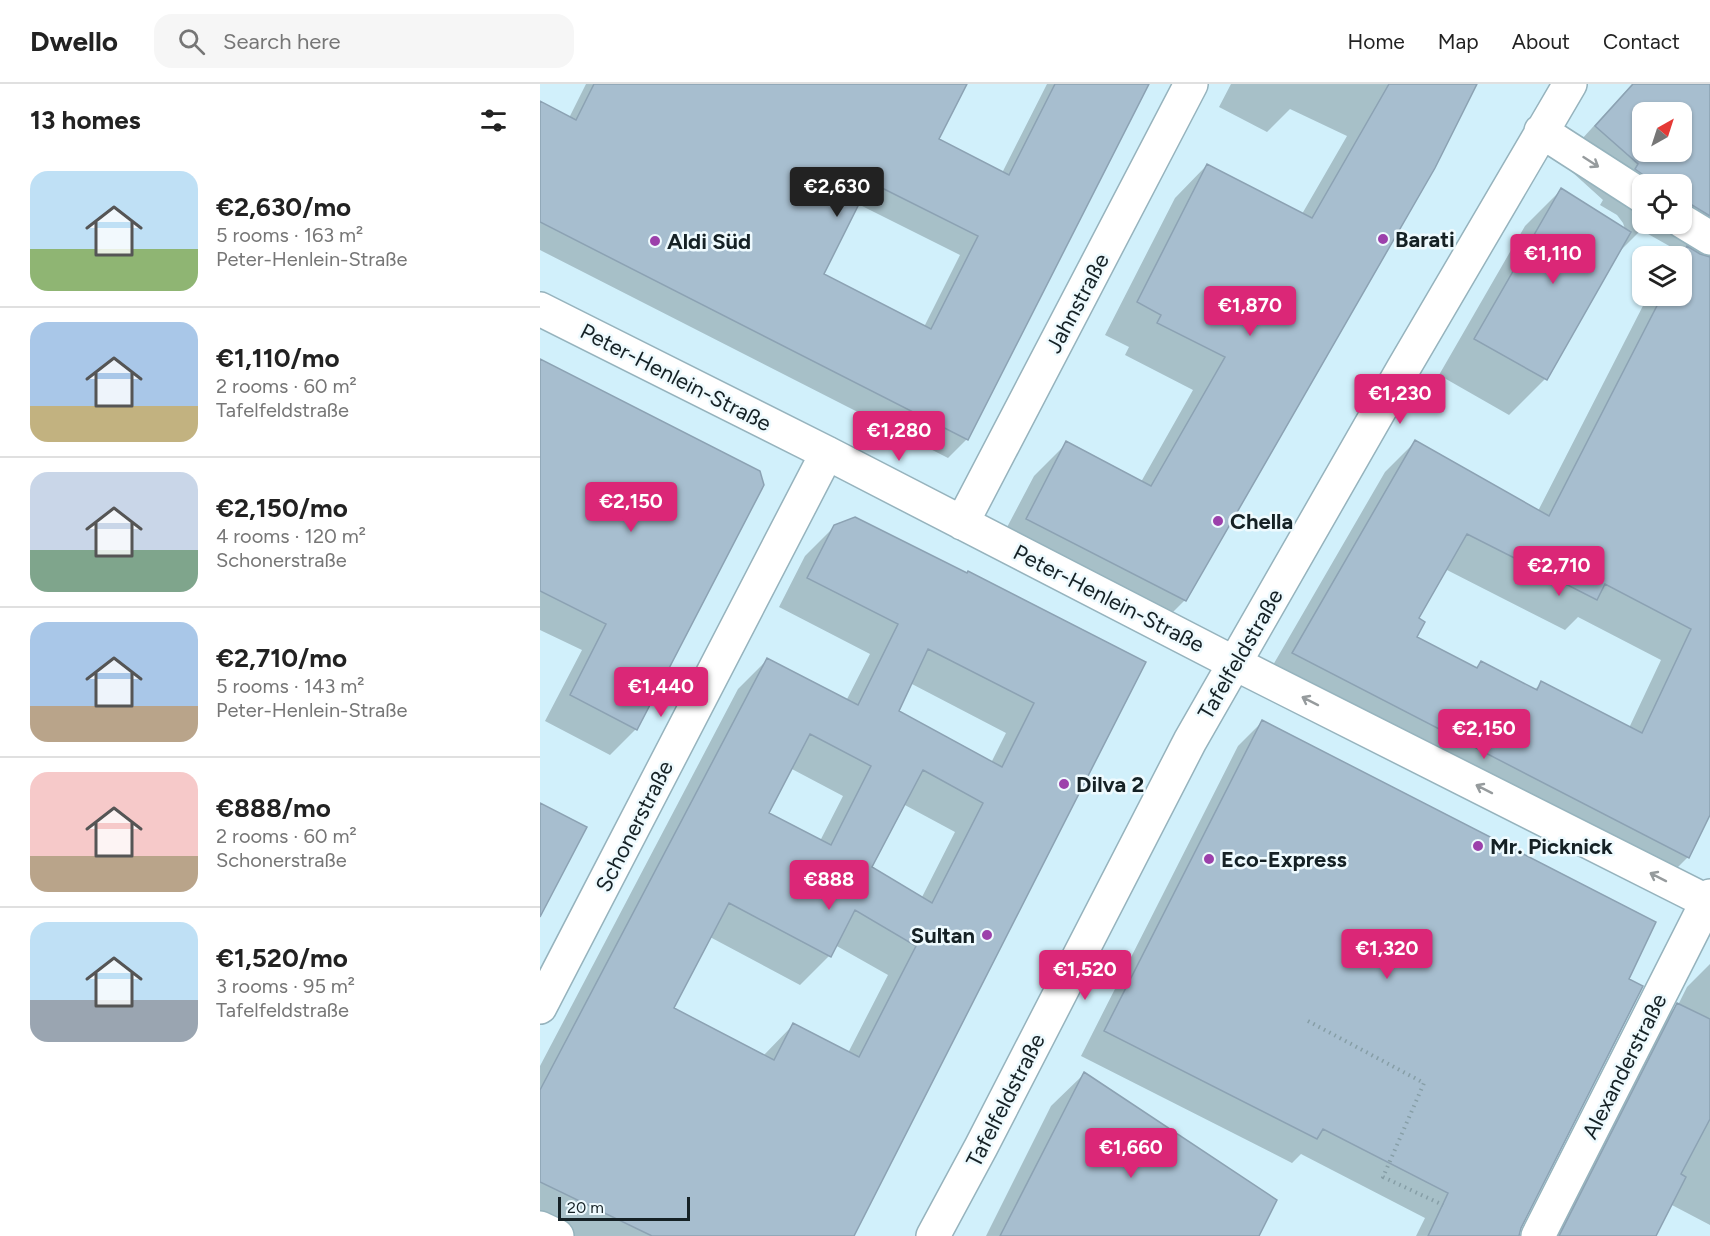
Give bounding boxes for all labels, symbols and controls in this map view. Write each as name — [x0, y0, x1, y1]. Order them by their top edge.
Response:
search box — [154, 14, 574, 68]
text: Dwello — [30, 24, 118, 58]
icon: search — [175, 25, 208, 58]
text: Search here — [223, 28, 341, 55]
text: Home — [1348, 29, 1405, 54]
text: Map — [1438, 29, 1479, 54]
text: About — [1512, 29, 1570, 54]
text: Contact — [1603, 29, 1680, 54]
north arrow — [1632, 102, 1692, 162]
map controls — [1632, 102, 1692, 306]
text: 13 homes — [30, 104, 141, 136]
icon: filters — [477, 104, 510, 137]
one-way arrow — [1582, 156, 1599, 169]
pin: €2,630 — [788, 167, 886, 218]
text: €2,630 — [804, 174, 870, 198]
button: locate — [1632, 174, 1692, 234]
text: €2,630/mo — [216, 191, 351, 223]
icon: home — [78, 195, 150, 267]
text: 5 rooms · 163 m² — [216, 223, 363, 247]
place label: Barati — [1395, 226, 1455, 253]
place label: Aldi Süd — [667, 228, 751, 255]
marker: Barati — [1376, 232, 1390, 246]
marker: Aldi Süd — [648, 234, 662, 248]
pin: €1,110 — [1504, 234, 1602, 285]
text: €1,110 — [1524, 241, 1582, 265]
button: layers — [1632, 246, 1692, 306]
text: Peter-Henlein-Straße — [216, 247, 407, 271]
street label: Jahnstraße — [1040, 249, 1115, 358]
pin: €1,870 — [1201, 286, 1299, 337]
text: €1,870 — [1218, 293, 1282, 317]
street label: Peter-Henlein-Straße — [576, 318, 776, 437]
text: €1,110/mo — [216, 342, 340, 374]
icon: home — [78, 346, 150, 418]
text: 2 rooms · 60 m² — [216, 374, 357, 398]
pin: €1,230 — [1351, 374, 1449, 425]
text: €1,230 — [1368, 381, 1432, 405]
text: Tafelfeldstraße — [216, 398, 349, 422]
pin: €1,280 — [850, 411, 948, 462]
text: €1,280 — [867, 418, 931, 442]
pin: €2,150 — [582, 482, 680, 533]
text: €2,150 — [599, 489, 663, 513]
text: €2,150/mo — [216, 492, 348, 524]
icon: home — [78, 496, 150, 568]
place label: Chella — [1230, 508, 1293, 535]
marker: Chella — [1211, 514, 1225, 528]
text: 4 rooms · 120 m² — [216, 524, 366, 548]
street label: Peter-Henlein-Straße — [1009, 539, 1209, 658]
pin: €2,710 — [1510, 546, 1608, 597]
text: Schonerstraße — [216, 548, 347, 572]
text: €2,710 — [1527, 553, 1591, 577]
street label: Tafelfeldstraße — [1192, 584, 1289, 724]
text: €2,710/mo — [216, 642, 347, 674]
icon: home — [78, 646, 150, 718]
pin: €1,440 — [612, 667, 710, 718]
text: 5 rooms · 143 m² — [216, 674, 364, 698]
text: €1,440 — [628, 674, 694, 698]
one-way arrow — [1301, 695, 1319, 706]
text: Peter-Henlein-Straße — [216, 698, 407, 722]
pin: €2,150 — [1435, 709, 1533, 760]
text: €2,150 — [1452, 716, 1516, 740]
street label: Schonerstraße — [590, 756, 679, 896]
place label: Dilva 2 — [1076, 771, 1144, 798]
marker: Dilva 2 — [1057, 777, 1071, 791]
one-way arrow — [1475, 783, 1493, 794]
text: €888/mo — [216, 792, 331, 824]
icon: home — [78, 796, 150, 868]
text: 2 rooms · 60 m² — [216, 824, 357, 848]
place label: Mr. Picknick — [1490, 833, 1613, 860]
marker: Mr. Picknick — [1471, 839, 1485, 853]
place label: Eco-Express — [1221, 846, 1347, 873]
text: Schonerstraße — [216, 848, 347, 872]
marker: Eco-Express — [1202, 852, 1216, 866]
pin: €888 — [793, 860, 865, 911]
text: €888 — [804, 867, 854, 891]
one-way arrow — [1649, 871, 1667, 882]
place label: Sultan — [911, 922, 975, 949]
marker: Sultan — [980, 928, 994, 942]
pin: €1,320 — [1338, 929, 1436, 980]
text: €1,320 — [1355, 936, 1419, 960]
text: €1,520/mo — [216, 942, 348, 974]
icon: home — [78, 946, 150, 1018]
pin: €1,520 — [1036, 950, 1134, 1001]
text: €1,520 — [1053, 957, 1117, 981]
text: 3 rooms · 95 m² — [216, 974, 355, 998]
street label: Alexanderstraße — [1576, 989, 1673, 1143]
text: Tafelfeldstraße — [216, 998, 349, 1022]
street label: Tafelfeldstraße — [960, 1029, 1051, 1172]
pin: €1,660 — [1082, 1128, 1180, 1179]
text: €1,660 — [1099, 1135, 1163, 1159]
scale bar — [558, 1194, 690, 1222]
text: 20 m — [567, 1198, 604, 1217]

